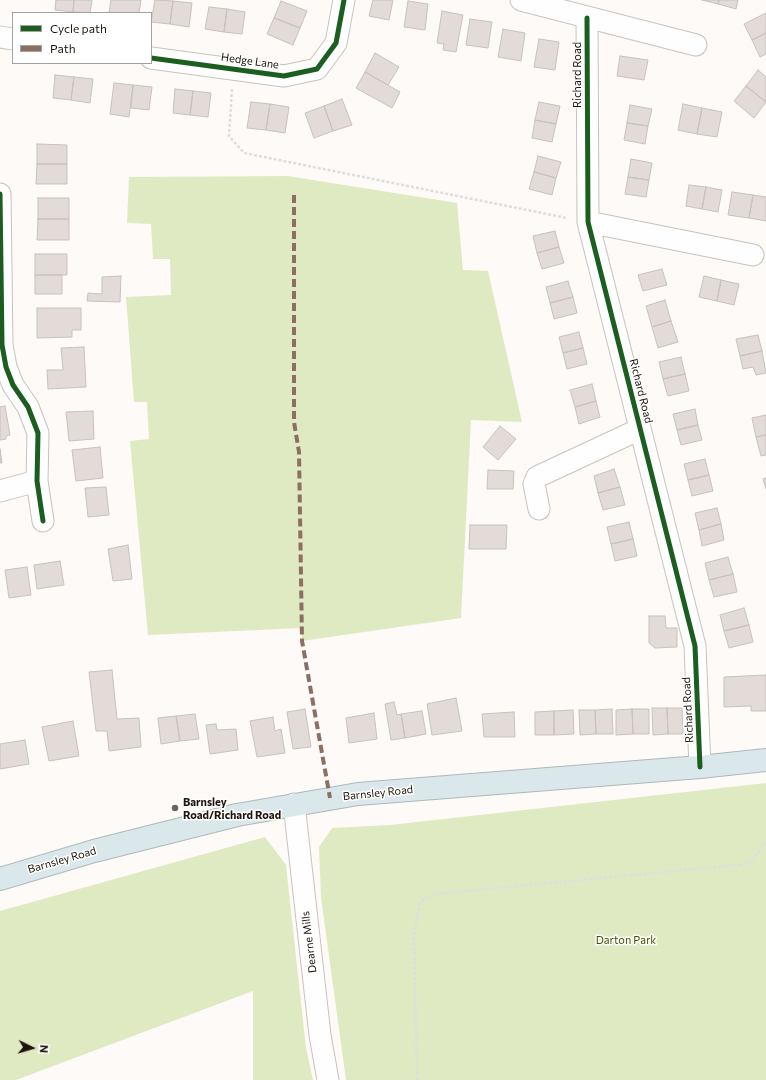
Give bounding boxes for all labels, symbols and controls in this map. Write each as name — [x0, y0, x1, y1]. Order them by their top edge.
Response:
legend — [12, 12, 152, 64]
text: Cycle path — [50, 21, 107, 35]
text: Path — [50, 41, 76, 55]
street label: Richard Road — [570, 42, 584, 108]
street label: Hedge Lane — [220, 50, 280, 72]
street label: Richard Road — [627, 357, 655, 425]
street label: Richard Road — [680, 677, 696, 743]
street label: Barnsley Road — [342, 783, 414, 803]
place label: Barnsley Road/Richard Road — [183, 795, 281, 821]
marker: Barnsley Road/Richard Road — [170, 803, 180, 813]
street label: Barnsley Road — [26, 844, 98, 876]
street label: Dearne Mills — [299, 910, 319, 974]
park label: Darton Park — [596, 933, 656, 947]
north arrow — [12, 1028, 52, 1068]
text: N — [38, 1044, 51, 1054]

